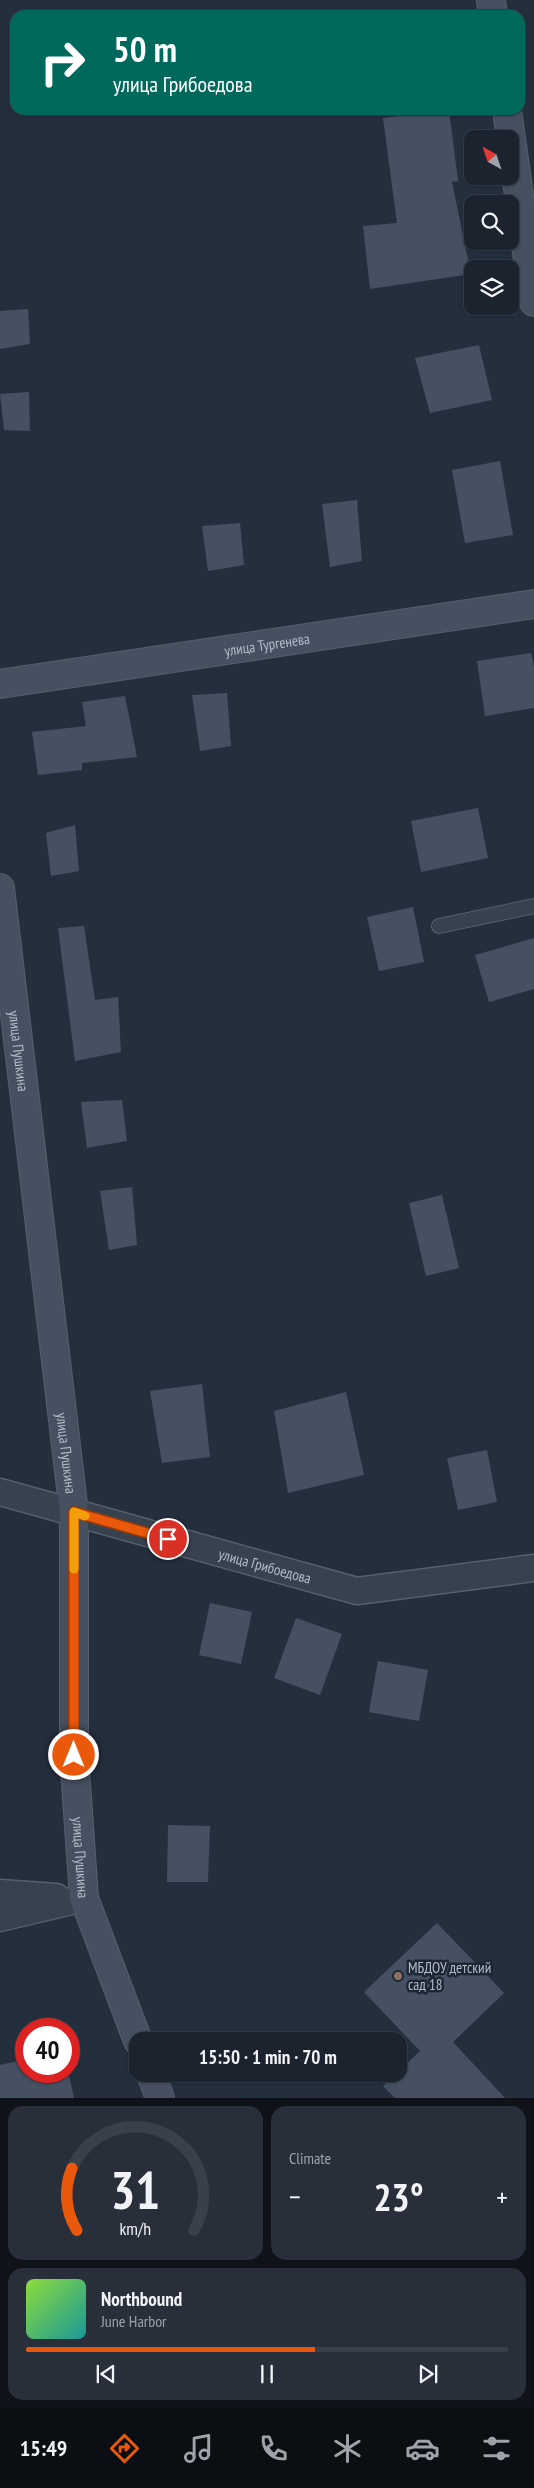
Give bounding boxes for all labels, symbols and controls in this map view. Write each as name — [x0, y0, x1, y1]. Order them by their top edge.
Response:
text: 50 m — [113, 26, 177, 72]
icon: right — [30, 30, 95, 95]
text: улица Грибоедова — [113, 70, 252, 98]
north arrow — [464, 130, 519, 185]
map controls — [464, 130, 519, 315]
button: search — [464, 195, 519, 250]
button: layers — [464, 260, 519, 315]
street label: улица Тургенева — [223, 628, 311, 660]
street label: улица Пушкина — [5, 1009, 34, 1092]
street label: улица Пушкина — [53, 1412, 81, 1495]
pin — [147, 1518, 189, 1560]
icon: arrive — [154, 1525, 182, 1553]
street label: улица Грибоедова — [217, 1544, 313, 1587]
position arrow — [47, 1728, 99, 1780]
street label: улица Пушкина — [69, 1816, 93, 1899]
place label: МБДОУ детский сад 18 — [408, 1958, 491, 1994]
marker: МБДОУ детский сад 18 — [392, 1970, 404, 1982]
speed limit sign: 40 — [15, 2018, 80, 2083]
text: 15:50 · 1 min · 70 m — [199, 2045, 337, 2069]
text: Climate — [289, 2148, 331, 2168]
text: 31 — [111, 2156, 160, 2223]
text: 23° — [373, 2172, 424, 2221]
text: − — [289, 2178, 301, 2215]
text: + — [496, 2178, 508, 2215]
text: km/h — [120, 2217, 151, 2240]
text: Northbound — [101, 2287, 182, 2311]
text: June Harbor — [101, 2311, 166, 2331]
icon: previous — [92, 2360, 120, 2388]
icon: pause — [253, 2360, 281, 2388]
icon: next — [414, 2360, 442, 2388]
icon: directions — [107, 2431, 142, 2466]
icon: music — [181, 2431, 216, 2466]
icon: phone — [256, 2431, 291, 2466]
icon: climate — [330, 2431, 365, 2466]
icon: car — [405, 2431, 440, 2466]
icon: filters — [479, 2431, 514, 2466]
text: 15:49 — [20, 2434, 67, 2462]

